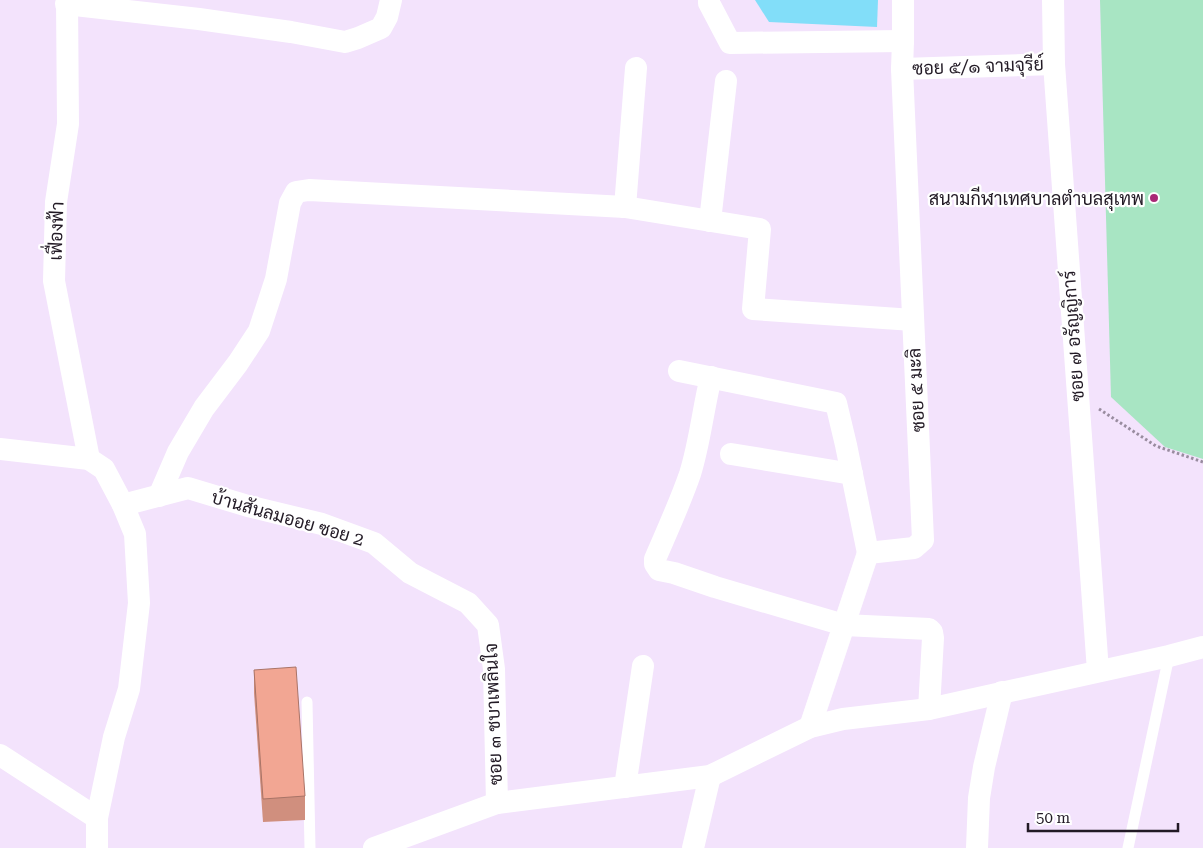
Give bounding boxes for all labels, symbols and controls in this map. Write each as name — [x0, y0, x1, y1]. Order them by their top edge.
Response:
street label: ซอย ๕/๑ จามจุรีย์ — [912, 51, 1044, 81]
place label: สนามกีฬาเทศบาลตำบลสุเทพ — [929, 186, 1144, 211]
marker: สนามกีฬาเทศบาลตำบลสุเทพ — [1148, 192, 1160, 204]
street label: เฟื่องฟ้า — [39, 201, 68, 261]
street label: ซอย ๗ อรัญญิการ์ — [1056, 269, 1089, 402]
street label: ซอย ๕ มะลิ — [903, 347, 929, 433]
street label: บ้านสันลมออย ซอย 2 — [209, 485, 367, 550]
street label: ซอย ๓ ชบาเพลินใจ — [478, 643, 506, 785]
scale bar — [1028, 800, 1178, 832]
text: 50 m — [1036, 809, 1071, 827]

